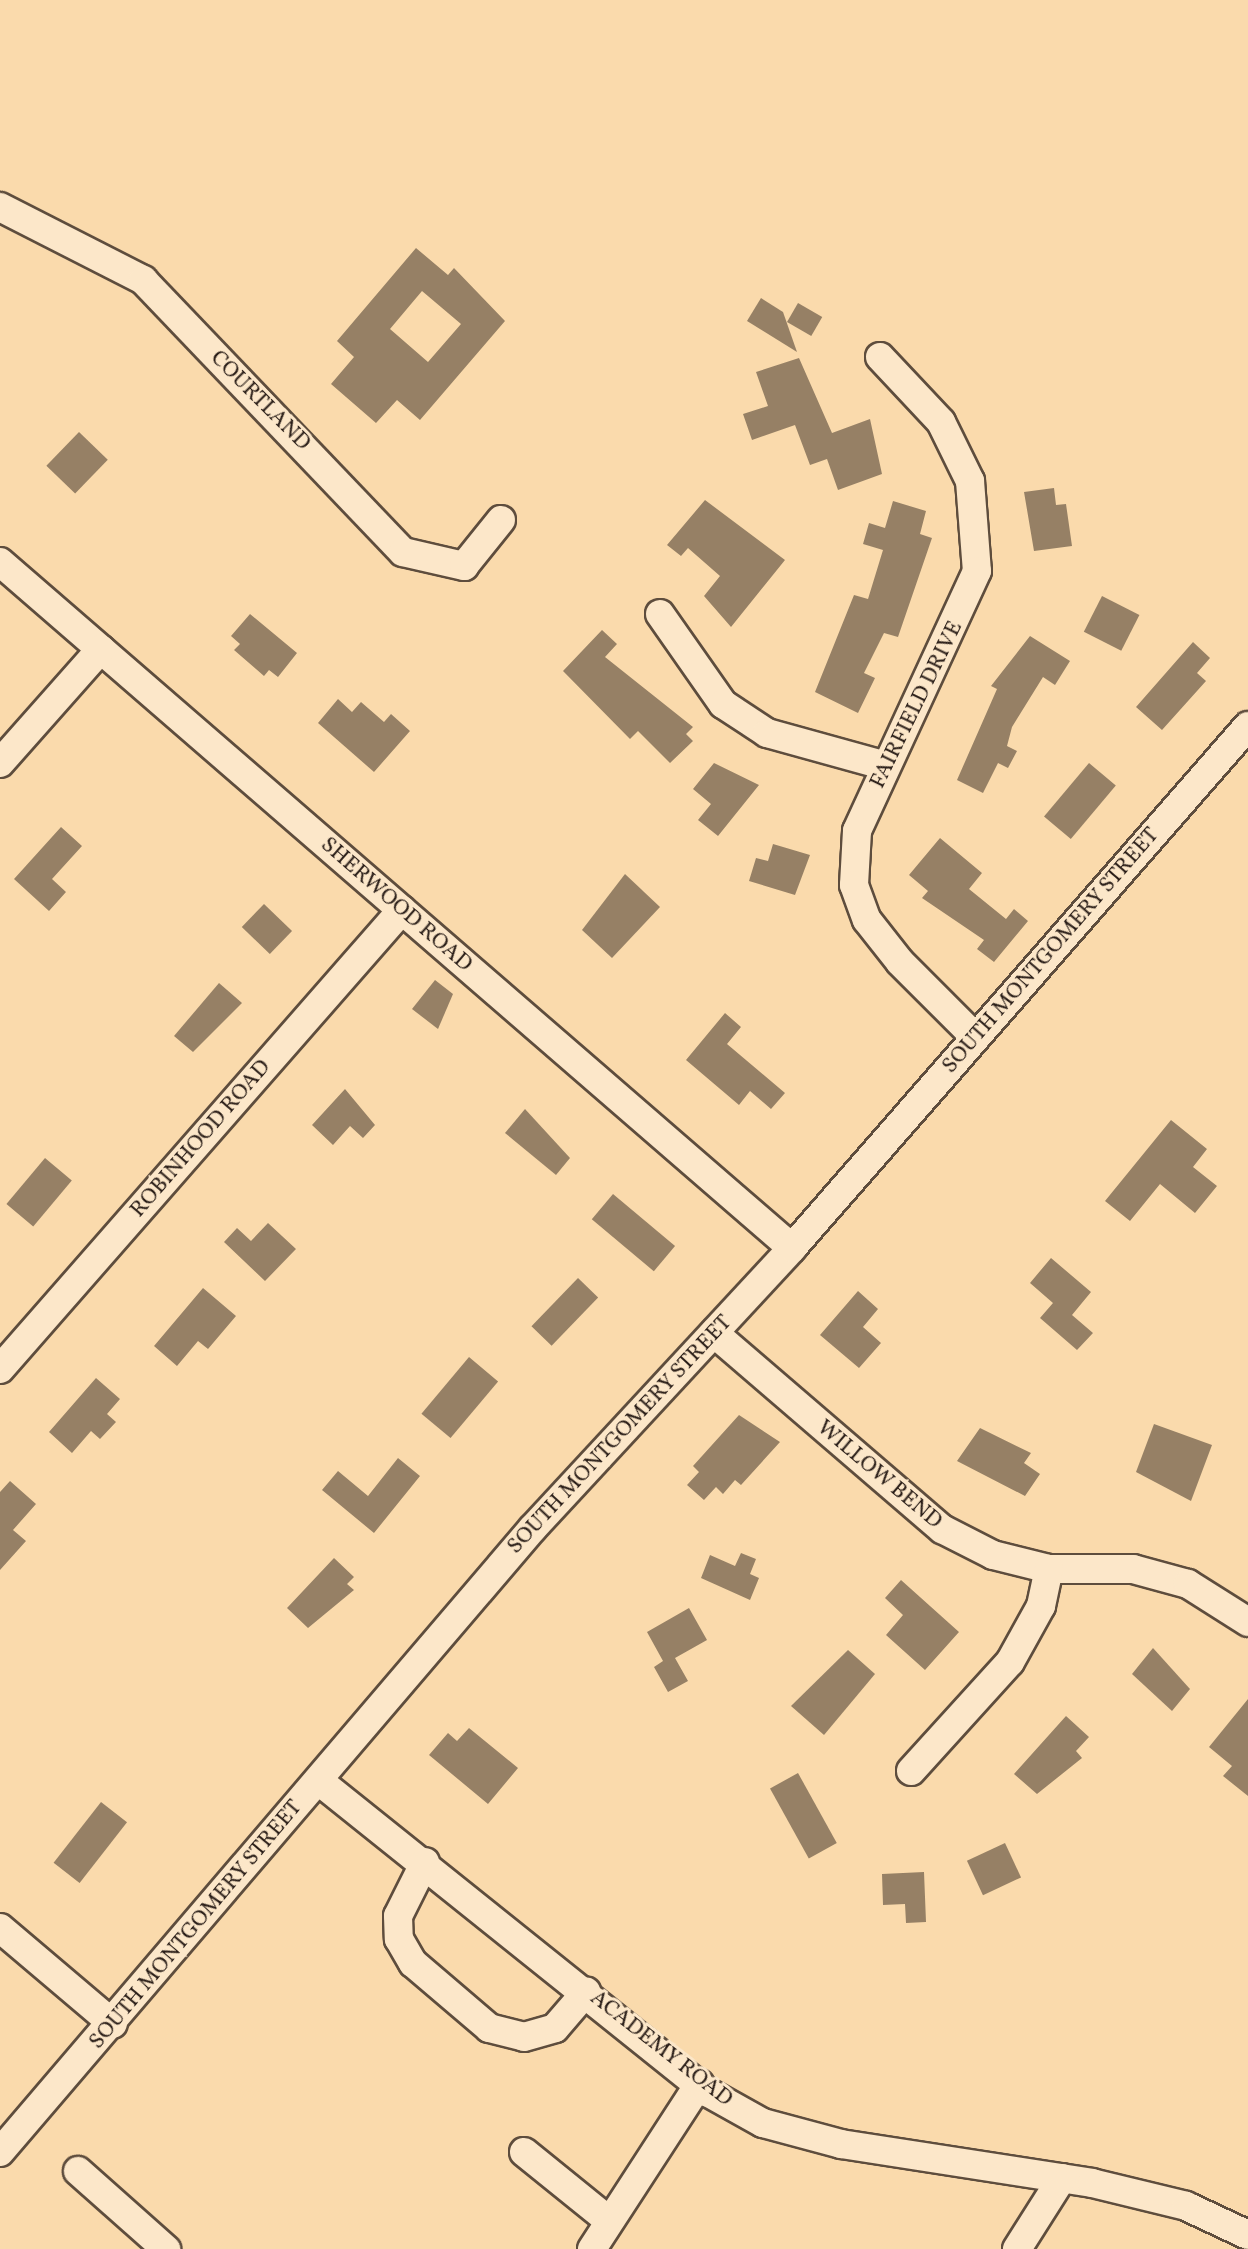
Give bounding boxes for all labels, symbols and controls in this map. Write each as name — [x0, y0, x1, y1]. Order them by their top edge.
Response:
street label: COURTLAND — [204, 345, 316, 457]
street label: FAIRFIELD DRIVE — [865, 617, 969, 793]
street label: SOUTH MONTGOMERY STREET — [937, 823, 1165, 1079]
street label: SHERWOOD ROAD — [315, 832, 477, 978]
street label: ROBINHOOD ROAD — [125, 1055, 277, 1223]
street label: SOUTH MONTGOMERY STREET — [502, 1310, 738, 1560]
street label: WILLOW BEND — [811, 1415, 947, 1535]
street label: SOUTH MONTGOMERY STREET — [84, 1795, 308, 2055]
street label: ACADEMY ROAD — [584, 1985, 738, 2113]

